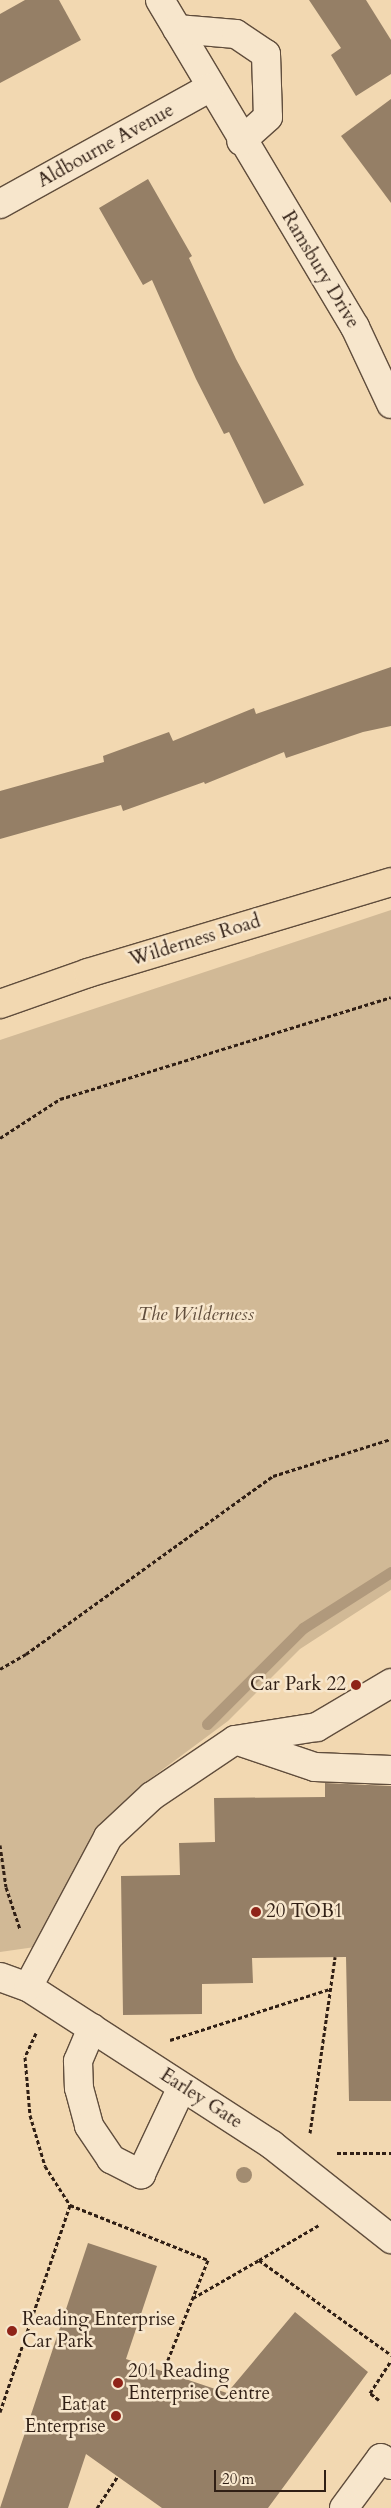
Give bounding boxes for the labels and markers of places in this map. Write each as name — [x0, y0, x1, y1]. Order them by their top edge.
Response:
place label: Car Park 22 — [250, 1674, 346, 1696]
marker: Car Park 22 — [350, 1679, 362, 1691]
place label: 20 TOB1 — [266, 1901, 344, 1923]
marker: 20 TOB1 — [250, 1906, 262, 1918]
place label: Reading Enterprise Car Park — [22, 2309, 175, 2353]
marker: Reading Enterprise Car Park — [6, 2325, 18, 2337]
place label: 201 Reading Enterprise Centre — [128, 2361, 270, 2405]
marker: 201 Reading Enterprise Centre — [112, 2377, 124, 2389]
place label: Eat at Enterprise — [25, 2394, 106, 2438]
marker: Eat at Enterprise — [110, 2410, 122, 2422]

